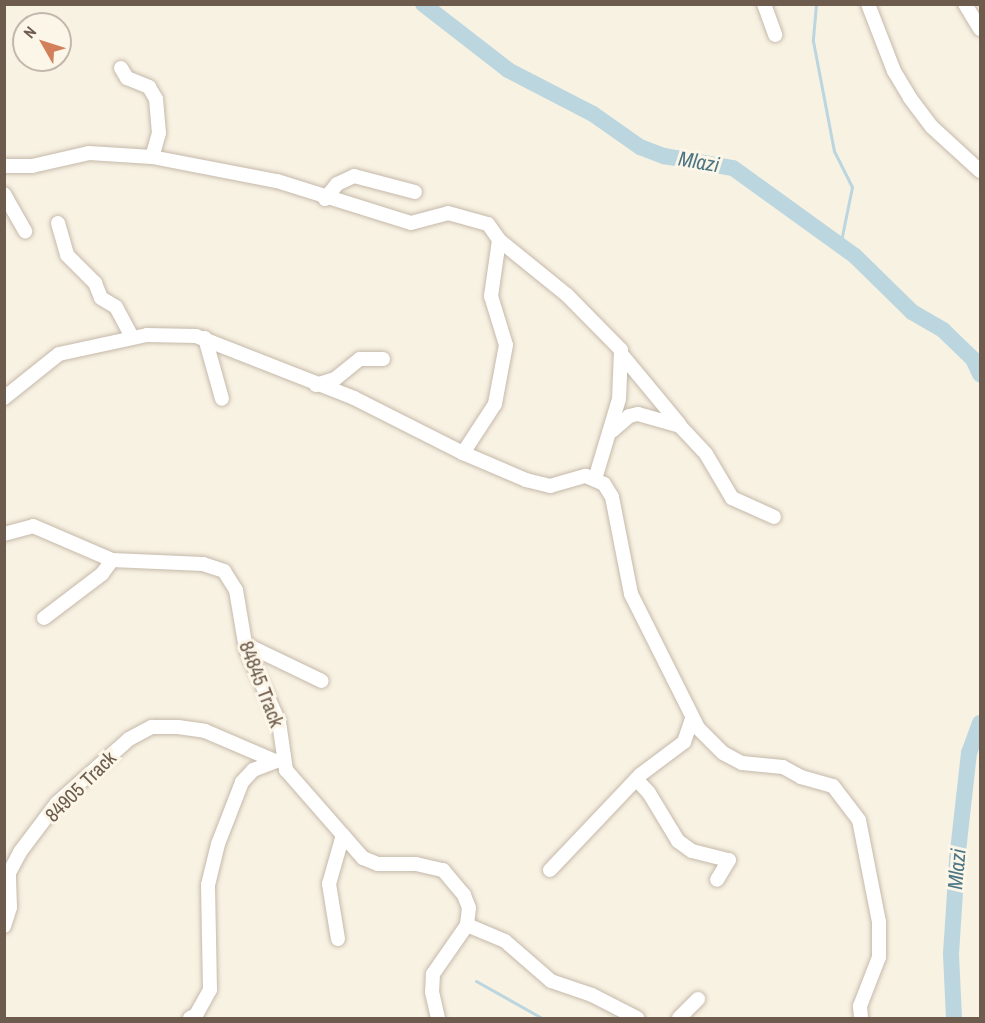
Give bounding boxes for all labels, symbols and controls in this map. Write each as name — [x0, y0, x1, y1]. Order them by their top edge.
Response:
north arrow — [12, 12, 72, 72]
text: N — [18, 21, 41, 43]
water label: Mlazi — [677, 146, 721, 178]
street label: 84845 Track — [235, 637, 289, 731]
street label: 84905 Track — [39, 745, 121, 827]
water label: Mlazi — [943, 847, 971, 891]

